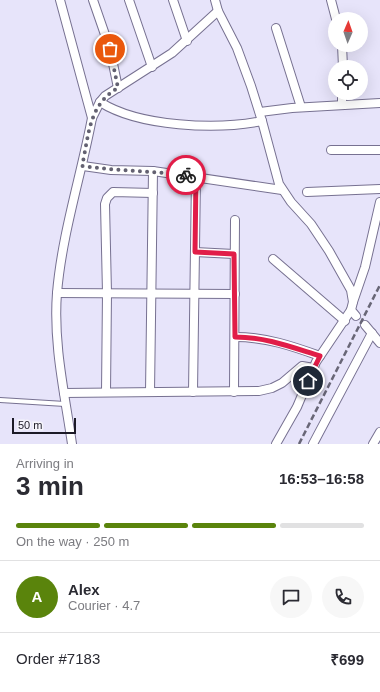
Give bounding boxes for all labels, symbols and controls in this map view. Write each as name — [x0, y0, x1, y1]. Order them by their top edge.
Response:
north arrow — [328, 12, 368, 52]
map controls — [328, 12, 368, 100]
pin — [93, 32, 127, 66]
icon: bag — [99, 38, 121, 60]
button: locate — [328, 60, 368, 100]
courier — [166, 155, 206, 195]
icon: bike — [175, 164, 197, 186]
pin — [291, 364, 325, 398]
icon: home — [297, 370, 319, 392]
scale bar — [12, 416, 76, 435]
text: 50 m — [18, 419, 42, 431]
text: Arriving in — [16, 456, 74, 471]
text: 16:53–16:58 — [279, 470, 364, 487]
text: 3 min — [16, 471, 84, 501]
text: On the way · 250 m — [16, 534, 129, 549]
button: chat — [270, 576, 312, 618]
button: phone — [322, 576, 364, 618]
text: Alex — [68, 581, 100, 598]
text: A — [32, 588, 42, 605]
text: Courier · 4.7 — [68, 598, 140, 613]
text: Order #7183 — [16, 650, 100, 667]
text: ₹699 — [330, 651, 364, 668]

